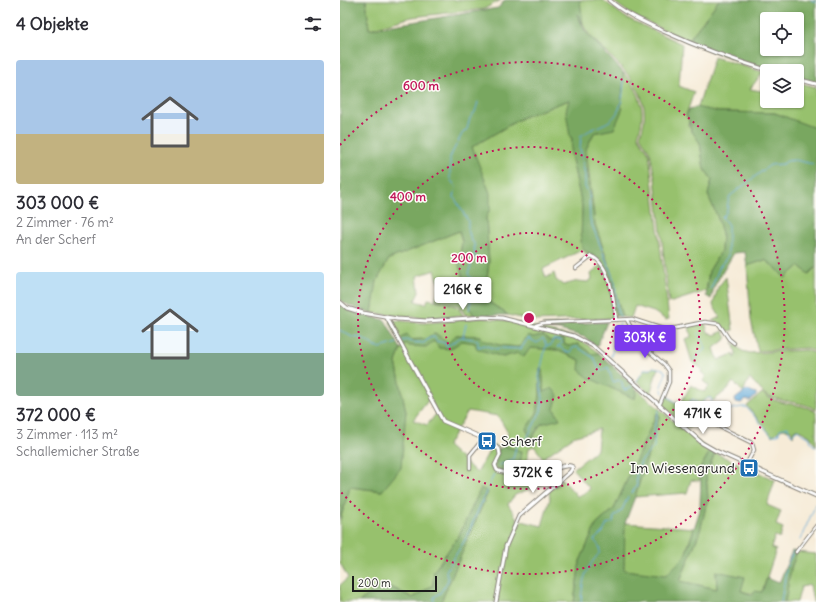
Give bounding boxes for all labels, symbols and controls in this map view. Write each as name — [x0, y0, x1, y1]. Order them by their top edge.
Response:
map controls — [760, 12, 804, 108]
button: locate — [760, 12, 804, 56]
text: 4 Objekte — [16, 13, 89, 35]
icon: filters — [302, 13, 324, 35]
button: layers — [760, 64, 804, 108]
text: 600 m — [403, 78, 440, 93]
icon: home — [134, 86, 206, 158]
text: 400 m — [390, 189, 427, 204]
text: 303 000 € — [16, 192, 99, 214]
text: 2 Zimmer · 76 m² — [16, 214, 114, 231]
text: An der Scherf — [16, 231, 96, 248]
text: 200 m — [451, 250, 487, 265]
pin: 216K € — [430, 277, 496, 311]
text: 216K € — [443, 281, 483, 298]
icon: home — [134, 298, 206, 370]
centre of rings — [522, 311, 536, 325]
pin: 303K € — [612, 325, 678, 359]
text: 303K € — [624, 329, 666, 346]
pin: 471K € — [670, 401, 736, 435]
text: 372 000 € — [16, 404, 96, 426]
text: 471K € — [684, 405, 722, 422]
text: 3 Zimmer · 113 m² — [16, 426, 118, 443]
bus stop icon: Scherf — [476, 430, 498, 452]
place label: Scherf — [501, 432, 542, 450]
text: Schallemicher Straße — [16, 443, 140, 460]
bus stop icon: Im Wiesengrund — [738, 457, 760, 479]
place label: Im Wiesengrund — [630, 459, 735, 477]
pin: 372K € — [500, 460, 566, 494]
text: 372K € — [513, 464, 553, 481]
scale bar — [352, 574, 437, 593]
text: 200 m — [358, 576, 391, 590]

